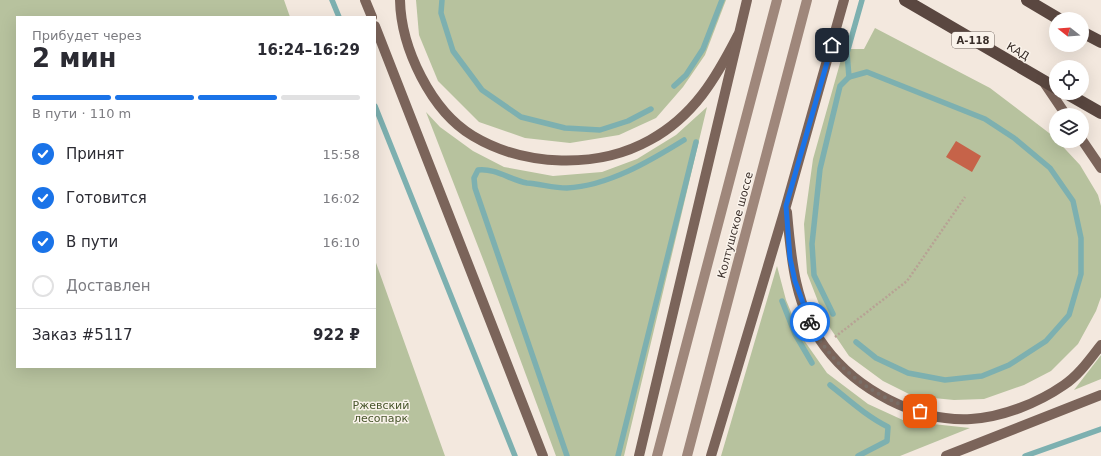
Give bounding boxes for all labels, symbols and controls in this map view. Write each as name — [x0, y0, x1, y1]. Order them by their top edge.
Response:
north arrow — [1049, 12, 1089, 52]
map controls — [1049, 12, 1089, 148]
text: Прибудет через — [32, 28, 142, 43]
pin — [815, 28, 849, 62]
road number: А-118 — [952, 32, 994, 48]
icon: home — [821, 34, 843, 56]
street label: КАД — [1004, 40, 1032, 63]
text: 16:24–16:29 — [257, 41, 360, 59]
text: 2 мин — [32, 43, 117, 73]
button: locate — [1049, 60, 1089, 100]
text: В пути · 110 m — [32, 106, 131, 121]
button: layers — [1049, 108, 1089, 148]
icon: check — [32, 143, 54, 165]
text: Принят — [66, 145, 124, 163]
text: 15:58 — [323, 147, 360, 162]
street label: Колтушское шоссе — [715, 170, 756, 280]
icon: check — [32, 187, 54, 209]
text: Готовится — [66, 189, 147, 207]
text: 16:02 — [323, 191, 360, 206]
icon: check — [32, 231, 54, 253]
text: В пути — [66, 233, 118, 251]
text: 16:10 — [323, 235, 360, 250]
text: Доставлен — [66, 277, 151, 295]
courier — [790, 302, 830, 342]
icon: bike — [799, 311, 821, 333]
text: Заказ #5117 — [32, 326, 133, 344]
text: 922 ₽ — [313, 326, 360, 344]
pin — [903, 394, 937, 428]
park label: Ржевский лесопарк — [353, 399, 409, 425]
icon: bag — [909, 400, 931, 422]

